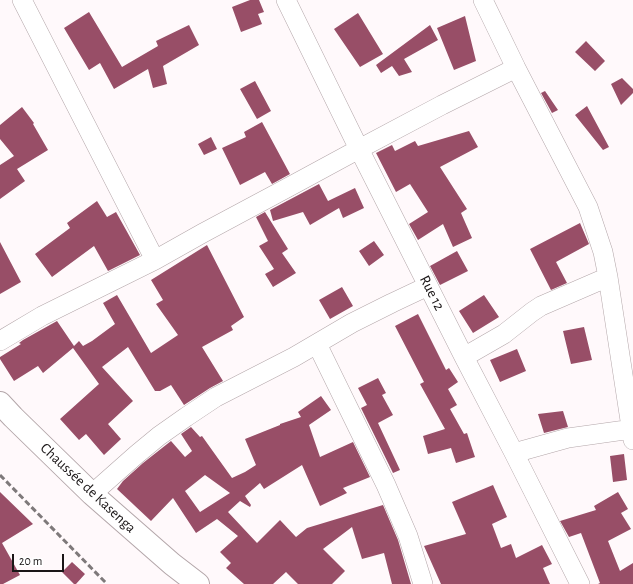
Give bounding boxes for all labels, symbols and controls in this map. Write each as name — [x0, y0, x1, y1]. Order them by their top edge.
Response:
street label: Rue 12 — [416, 272, 448, 314]
street label: Chaussée de Kasenga — [37, 439, 139, 537]
scale bar — [14, 546, 66, 572]
text: 20 m — [19, 555, 42, 567]

